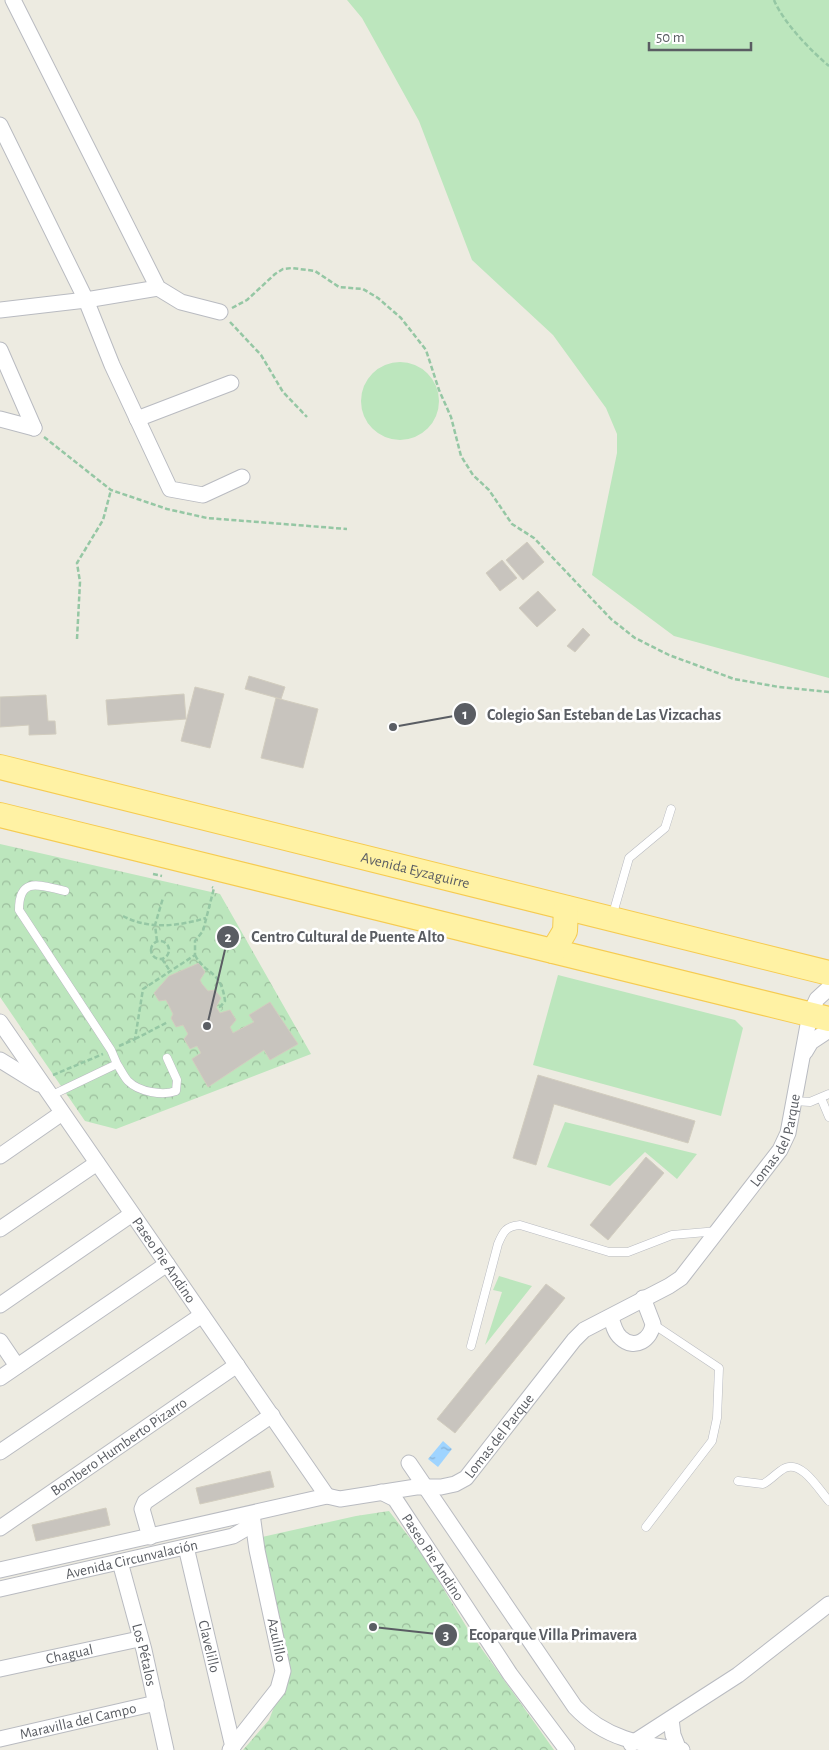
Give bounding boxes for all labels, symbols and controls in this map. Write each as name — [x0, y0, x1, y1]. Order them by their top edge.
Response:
scale bar — [649, 20, 752, 52]
text: 50 m — [656, 30, 685, 45]
callout: Colegio San Esteban de Las Vizcachas — [452, 699, 731, 730]
text: 1 — [462, 707, 468, 722]
text: Colegio San Esteban de Las Vizcachas — [487, 707, 721, 723]
street label: Avenida Eyzaguirre — [359, 850, 471, 891]
callout: Centro Cultural de Puente Alto — [216, 921, 454, 952]
text: Centro Cultural de Puente Alto — [251, 929, 445, 945]
text: 2 — [224, 930, 232, 945]
street label: Lomas del Parque — [748, 1093, 803, 1190]
street label: Paseo Pie Andino — [129, 1215, 198, 1306]
street label: Lomas del Parque — [462, 1391, 537, 1481]
street label: Bombero Humberto Pizarro — [48, 1395, 190, 1499]
street label: Paseo Pie Andino — [399, 1511, 467, 1603]
street label: Avenida Circunvalación — [64, 1537, 199, 1582]
street label: Azulillo — [265, 1617, 288, 1663]
street label: Clavelillo — [195, 1619, 222, 1674]
callout: Ecoparque Villa Primavera — [434, 1619, 648, 1650]
street label: Los Pétalos — [129, 1622, 159, 1688]
text: Ecoparque Villa Primavera — [469, 1627, 638, 1643]
text: 3 — [443, 1628, 449, 1643]
street label: Chagual — [44, 1642, 95, 1667]
street label: Maravilla del Campo — [18, 1701, 138, 1742]

